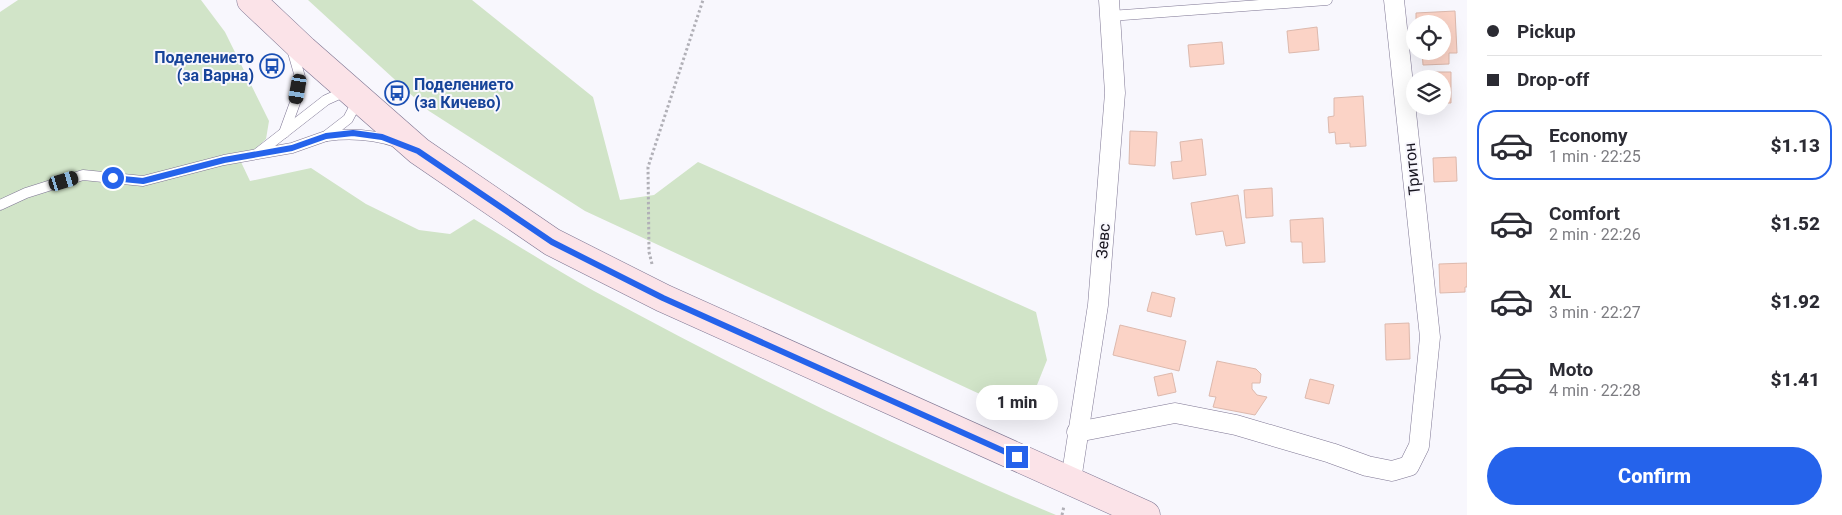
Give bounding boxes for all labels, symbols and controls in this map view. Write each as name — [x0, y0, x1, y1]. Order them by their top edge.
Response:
map controls — [1406, 15, 1451, 115]
button: locate — [1406, 15, 1451, 60]
text: Pickup — [1517, 20, 1576, 43]
place label: Поделението (за Варна) — [154, 48, 254, 85]
bus stop icon: Поделението (за Варна) — [259, 53, 285, 79]
text: Drop-off — [1517, 68, 1589, 91]
button: layers — [1406, 70, 1451, 115]
car — [288, 73, 307, 105]
place label: Поделението (за Кичево) — [414, 75, 514, 112]
bus stop icon: Поделението (за Кичево) — [384, 80, 410, 106]
icon: car — [1489, 123, 1534, 168]
text: Economy — [1549, 124, 1628, 147]
text: $1.13 — [1771, 134, 1820, 157]
street label: Тритон — [1400, 142, 1424, 196]
text: 1 min · 22:25 — [1549, 147, 1641, 166]
route start — [102, 167, 124, 189]
car — [47, 169, 80, 193]
icon: car — [1489, 201, 1534, 246]
text: Comfort — [1549, 202, 1620, 225]
text: $1.52 — [1771, 212, 1820, 235]
street label: Зевс — [1092, 222, 1114, 260]
text: 2 min · 22:26 — [1549, 225, 1641, 244]
icon: car — [1489, 279, 1534, 324]
text: XL — [1549, 280, 1571, 303]
text: $1.92 — [1771, 290, 1820, 313]
text: 3 min · 22:27 — [1549, 303, 1641, 322]
icon: car — [1489, 357, 1534, 402]
text: Moto — [1549, 358, 1593, 381]
text: $1.41 — [1771, 368, 1820, 391]
text: 4 min · 22:28 — [1549, 381, 1641, 400]
callout: 1 min — [976, 384, 1058, 420]
text: 1 min — [997, 393, 1037, 412]
route end — [1006, 446, 1028, 468]
button: Confirm — [1487, 447, 1822, 505]

